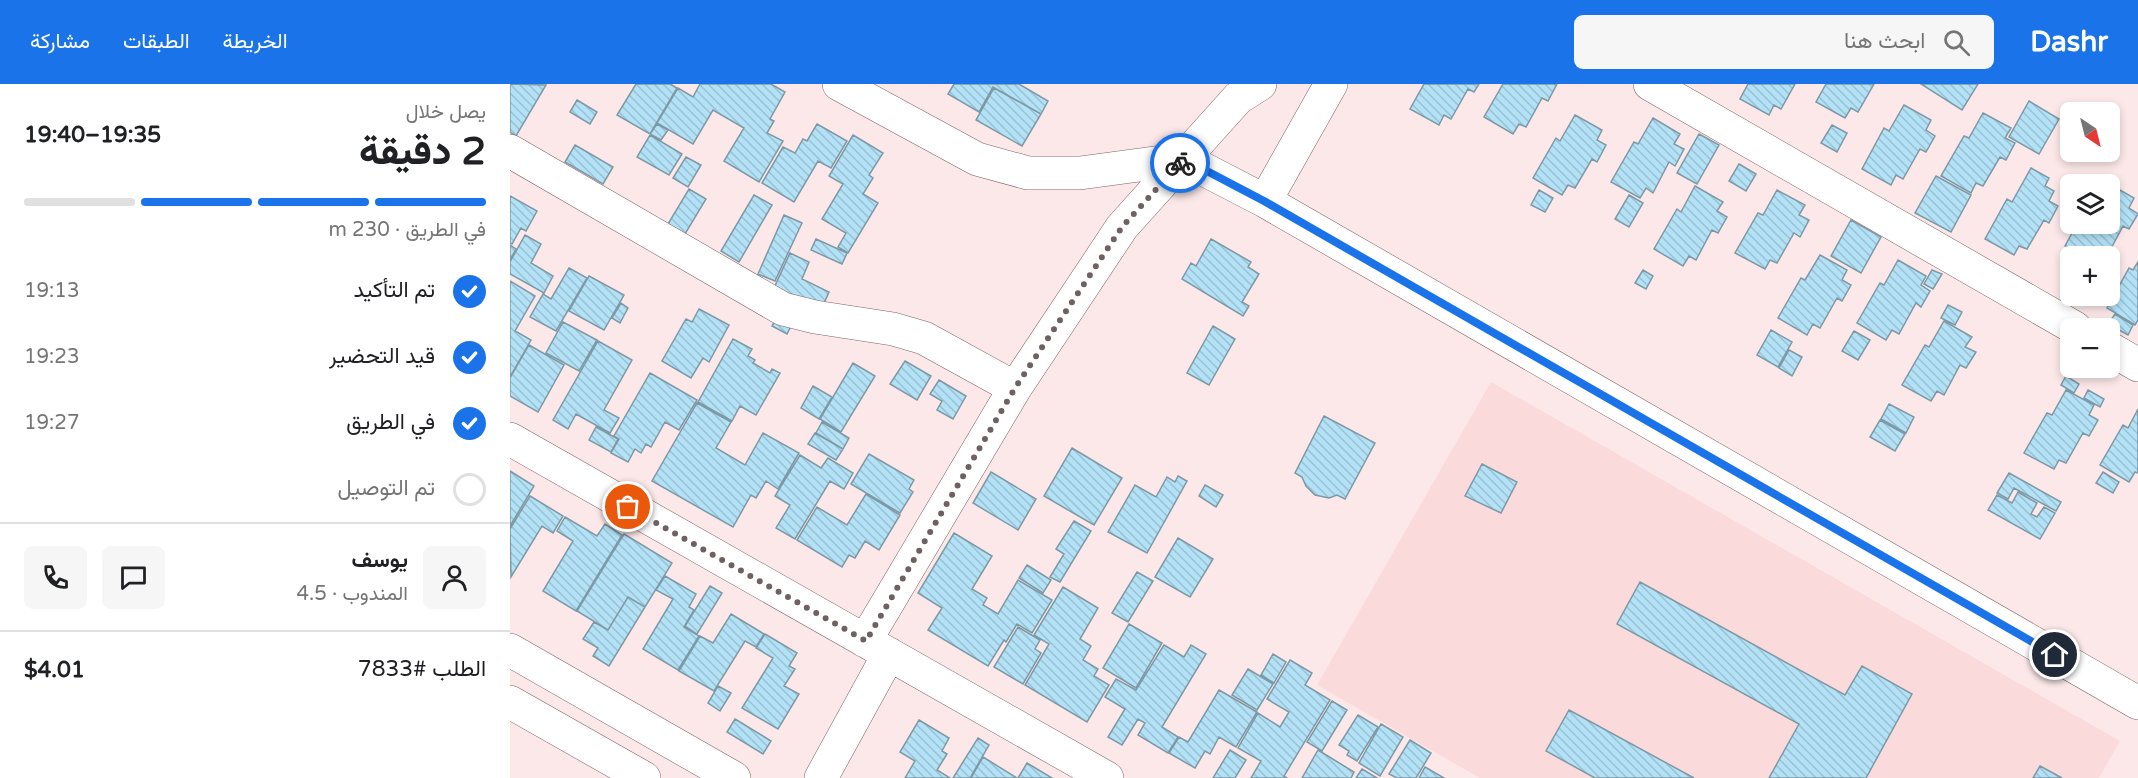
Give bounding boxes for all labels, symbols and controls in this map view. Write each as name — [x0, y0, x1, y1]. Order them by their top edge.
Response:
search box — [1574, 15, 1994, 69]
text: Dashr — [2030, 25, 2108, 59]
icon: search — [1940, 26, 1973, 59]
text: ابحث هنا — [1844, 28, 1925, 54]
text: مشاركة — [30, 29, 90, 54]
text: الطبقات — [123, 29, 190, 54]
text: الخريطة — [223, 29, 288, 54]
text: يصل خلال — [406, 100, 486, 124]
north arrow — [2060, 102, 2120, 162]
map controls — [2060, 102, 2120, 378]
text: 19:35–19:40 — [24, 122, 161, 148]
text: 2 دقيقة — [359, 128, 486, 175]
courier — [1150, 133, 1210, 193]
icon: bike — [1164, 147, 1197, 180]
button: layers — [2060, 174, 2120, 234]
text: في الطريق · 230 m — [329, 218, 486, 242]
button: + — [2060, 246, 2120, 306]
icon: check — [453, 275, 486, 308]
text: تم التأكيد — [354, 277, 435, 303]
text: 19:13 — [24, 279, 79, 303]
button: − — [2060, 318, 2120, 378]
icon: check — [453, 341, 486, 374]
text: قيد التحضير — [329, 343, 435, 369]
text: 19:23 — [24, 345, 79, 369]
icon: check — [453, 407, 486, 440]
text: في الطريق — [346, 409, 435, 435]
text: 19:27 — [24, 411, 79, 435]
text: تم التوصيل — [338, 475, 435, 501]
pin — [602, 481, 653, 532]
icon: bag — [611, 490, 644, 523]
button: phone — [24, 546, 87, 609]
button: chat — [102, 546, 165, 609]
button: person — [423, 546, 486, 609]
text: يوسف — [352, 547, 408, 573]
text: المندوب · 4.5 — [296, 582, 408, 606]
pin — [2029, 629, 2080, 680]
icon: home — [2038, 638, 2071, 671]
text: الطلب #7833 — [358, 656, 486, 682]
text: $4.01 — [24, 657, 85, 683]

